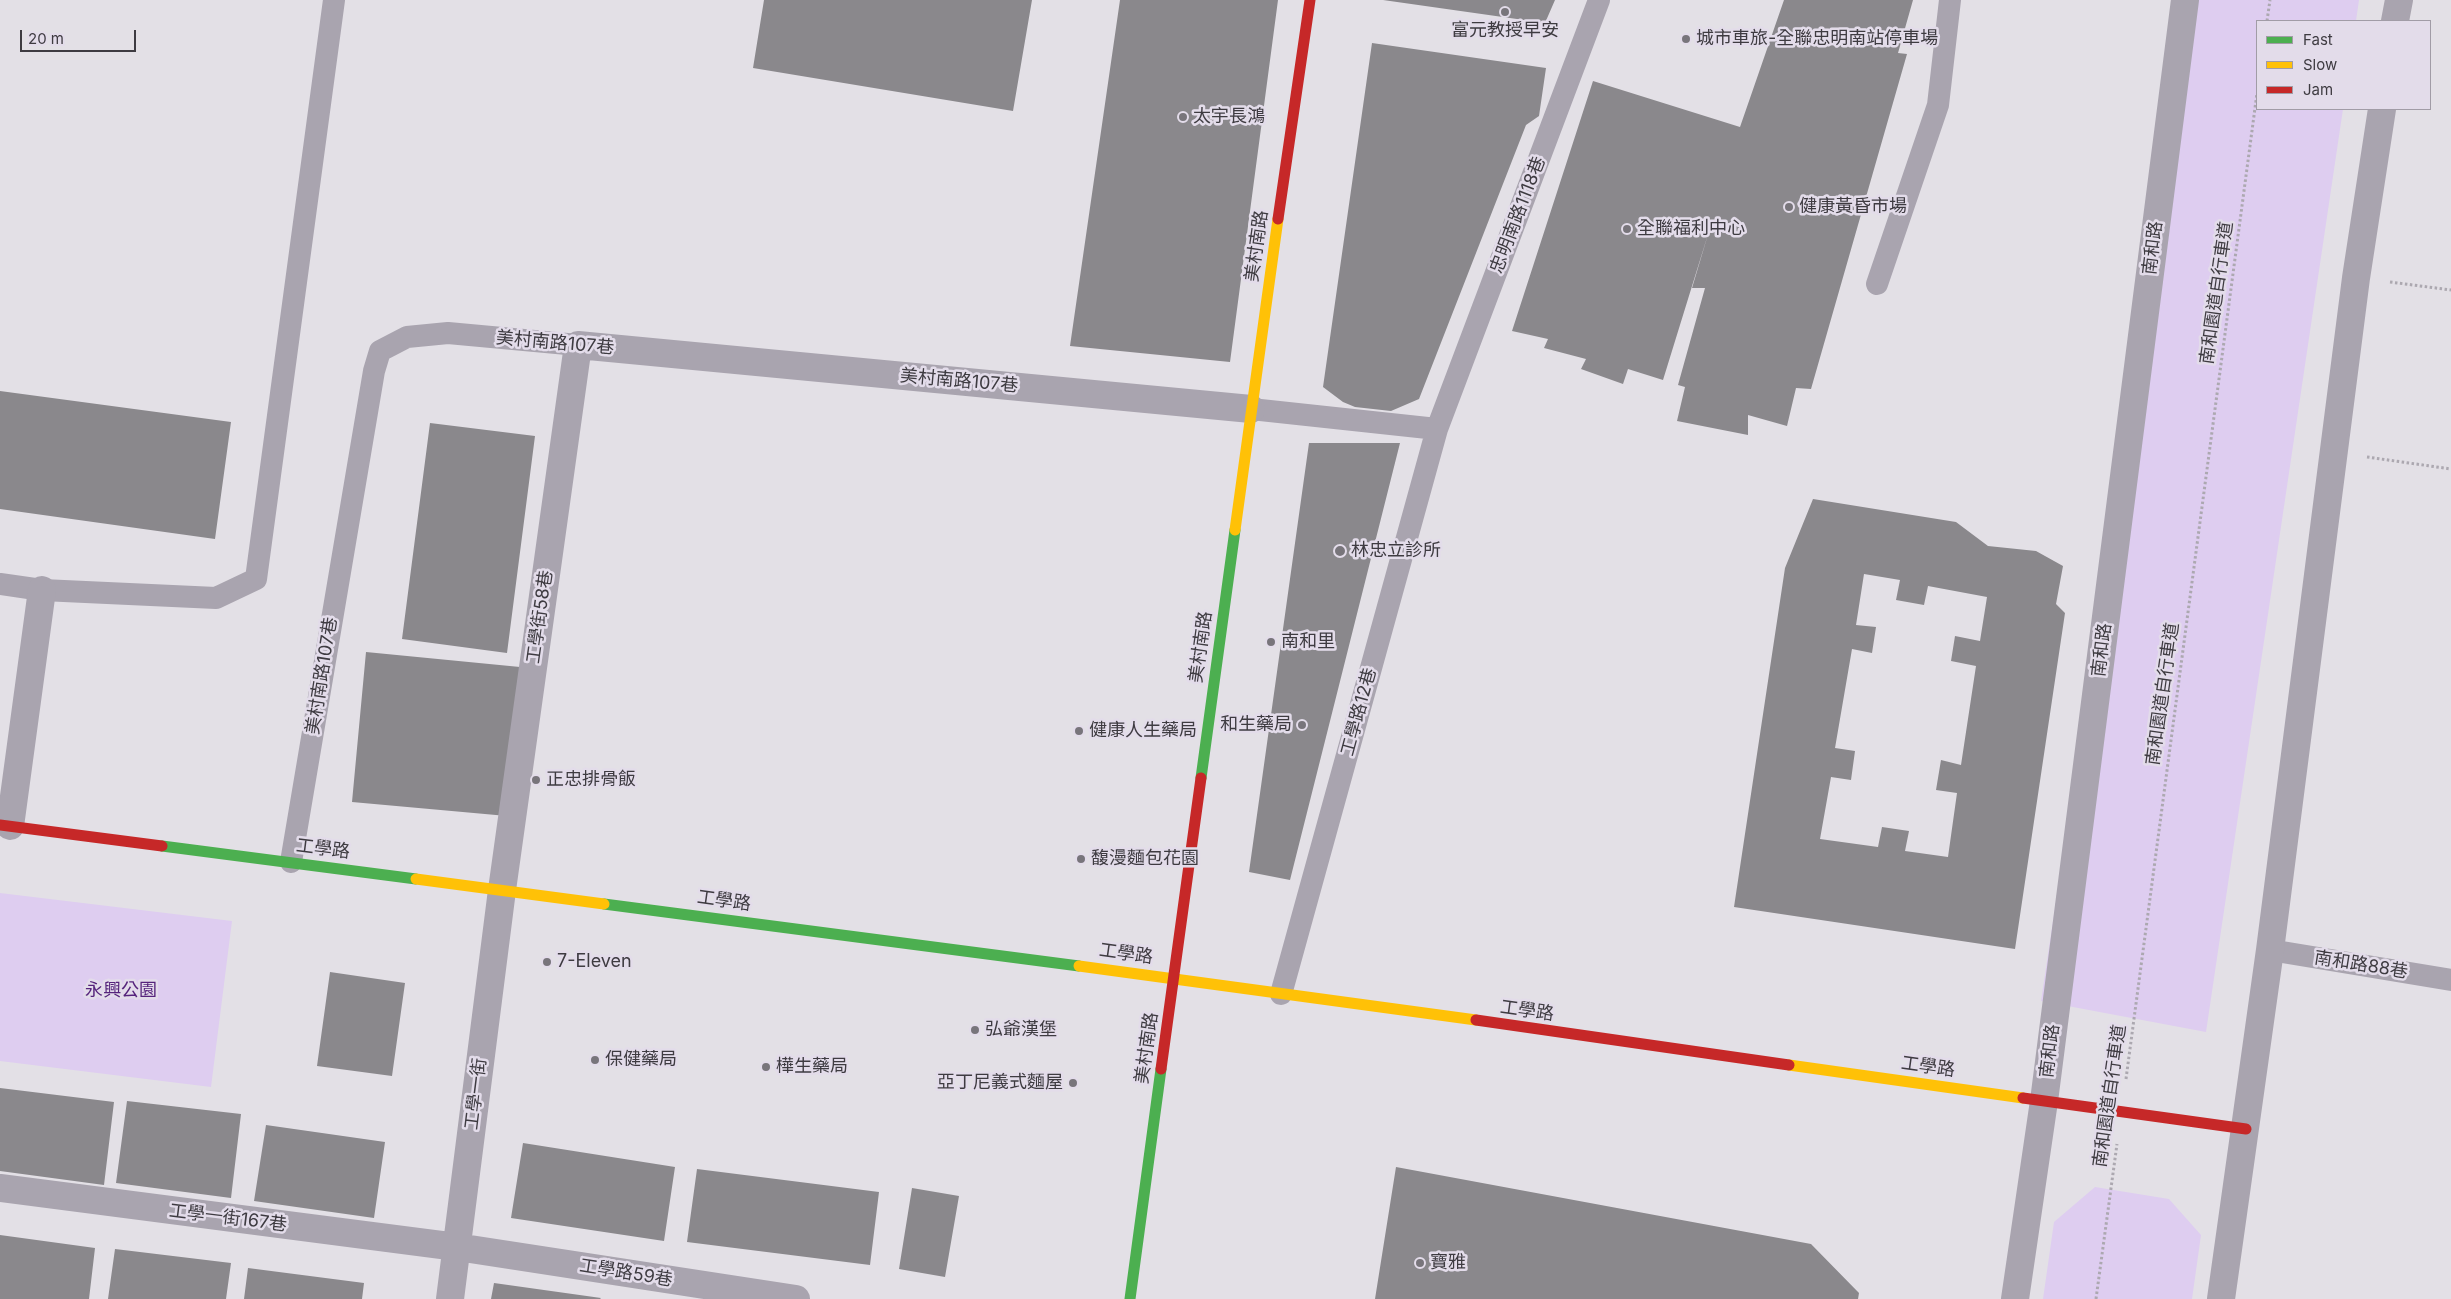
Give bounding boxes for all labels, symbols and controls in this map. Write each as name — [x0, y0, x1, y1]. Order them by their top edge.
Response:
marker: 富元教授早安 — [1499, 6, 1511, 18]
scale bar — [22, 20, 139, 52]
place label: 富元教授早安 — [1451, 20, 1559, 42]
legend — [2256, 20, 2431, 110]
place label: 城市車旅-全聯忠明南站停車場 — [1696, 28, 1938, 50]
text: 20 m — [28, 29, 64, 48]
text: Fast — [2303, 30, 2333, 49]
marker: 城市車旅-全聯忠明南站停車場 — [1680, 33, 1692, 45]
text: Slow — [2303, 55, 2337, 74]
text: Jam — [2303, 80, 2333, 99]
place label: 太宇長鴻 — [1193, 106, 1265, 128]
marker: 太宇長鴻 — [1177, 111, 1189, 123]
street label: 忠明南路1118巷 — [1486, 154, 1550, 276]
place label: 健康黃昏市場 — [1799, 196, 1907, 218]
marker: 健康黃昏市場 — [1783, 201, 1795, 213]
street label: 美村南路 — [1241, 209, 1273, 283]
place label: 全聯福利中心 — [1637, 218, 1745, 240]
street label: 南和路 — [2139, 220, 2167, 276]
street label: 南和園道自行車道 — [2196, 220, 2238, 366]
marker: 全聯福利中心 — [1621, 223, 1633, 235]
street label: 美村南路107巷 — [495, 327, 615, 359]
street label: 美村南路107巷 — [899, 365, 1019, 397]
place label: 林忠立診所 — [1351, 540, 1441, 562]
marker: 林忠立診所 — [1333, 544, 1347, 558]
street label: 工學街58巷 — [523, 569, 557, 665]
street label: 美村南路 — [1185, 610, 1217, 684]
street label: 美村南路107巷 — [302, 616, 342, 736]
street label: 南和園道自行車道 — [2142, 621, 2184, 767]
street label: 南和路 — [2088, 622, 2116, 678]
place label: 南和里 — [1281, 631, 1335, 653]
marker: 南和里 — [1265, 636, 1277, 648]
street label: 工學路12巷 — [1337, 666, 1381, 758]
place label: 和生藥局 — [1220, 714, 1292, 736]
marker: 和生藥局 — [1296, 719, 1308, 731]
place label: 健康人生藥局 — [1089, 720, 1197, 742]
marker: 健康人生藥局 — [1073, 725, 1085, 737]
place label: 正忠排骨飯 — [546, 769, 636, 791]
marker: 正忠排骨飯 — [530, 774, 542, 786]
street label: 工學路 — [295, 835, 351, 863]
place label: 馥漫麵包花園 — [1091, 848, 1199, 870]
marker: 馥漫麵包花園 — [1075, 853, 1087, 865]
street label: 工學路 — [696, 887, 752, 915]
street label: 工學路 — [1098, 940, 1154, 968]
street label: 南和路88巷 — [2313, 947, 2409, 983]
place label: 7-Eleven — [557, 951, 632, 973]
marker: 7-Eleven — [541, 956, 553, 968]
park label: 永興公園 — [85, 980, 157, 1002]
street label: 工學路 — [1499, 997, 1555, 1025]
street label: 美村南路 — [1131, 1011, 1163, 1085]
place label: 弘爺漢堡 — [985, 1019, 1057, 1041]
street label: 南和路 — [2036, 1023, 2064, 1079]
street label: 南和園道自行車道 — [2089, 1023, 2131, 1169]
marker: 弘爺漢堡 — [969, 1024, 981, 1036]
place label: 保健藥局 — [605, 1049, 677, 1071]
street label: 工學路 — [1900, 1053, 1956, 1081]
marker: 保健藥局 — [589, 1054, 601, 1066]
place label: 樺生藥局 — [776, 1056, 848, 1078]
street label: 工學一街 — [461, 1057, 491, 1131]
marker: 樺生藥局 — [760, 1061, 772, 1073]
place label: 亞丁尼義式麵屋 — [937, 1072, 1063, 1094]
marker: 亞丁尼義式麵屋 — [1067, 1077, 1079, 1089]
street label: 工學一街167巷 — [168, 1200, 288, 1236]
place label: 寶雅 — [1430, 1252, 1466, 1274]
street label: 工學路59巷 — [578, 1255, 674, 1291]
marker: 寶雅 — [1414, 1257, 1426, 1269]

